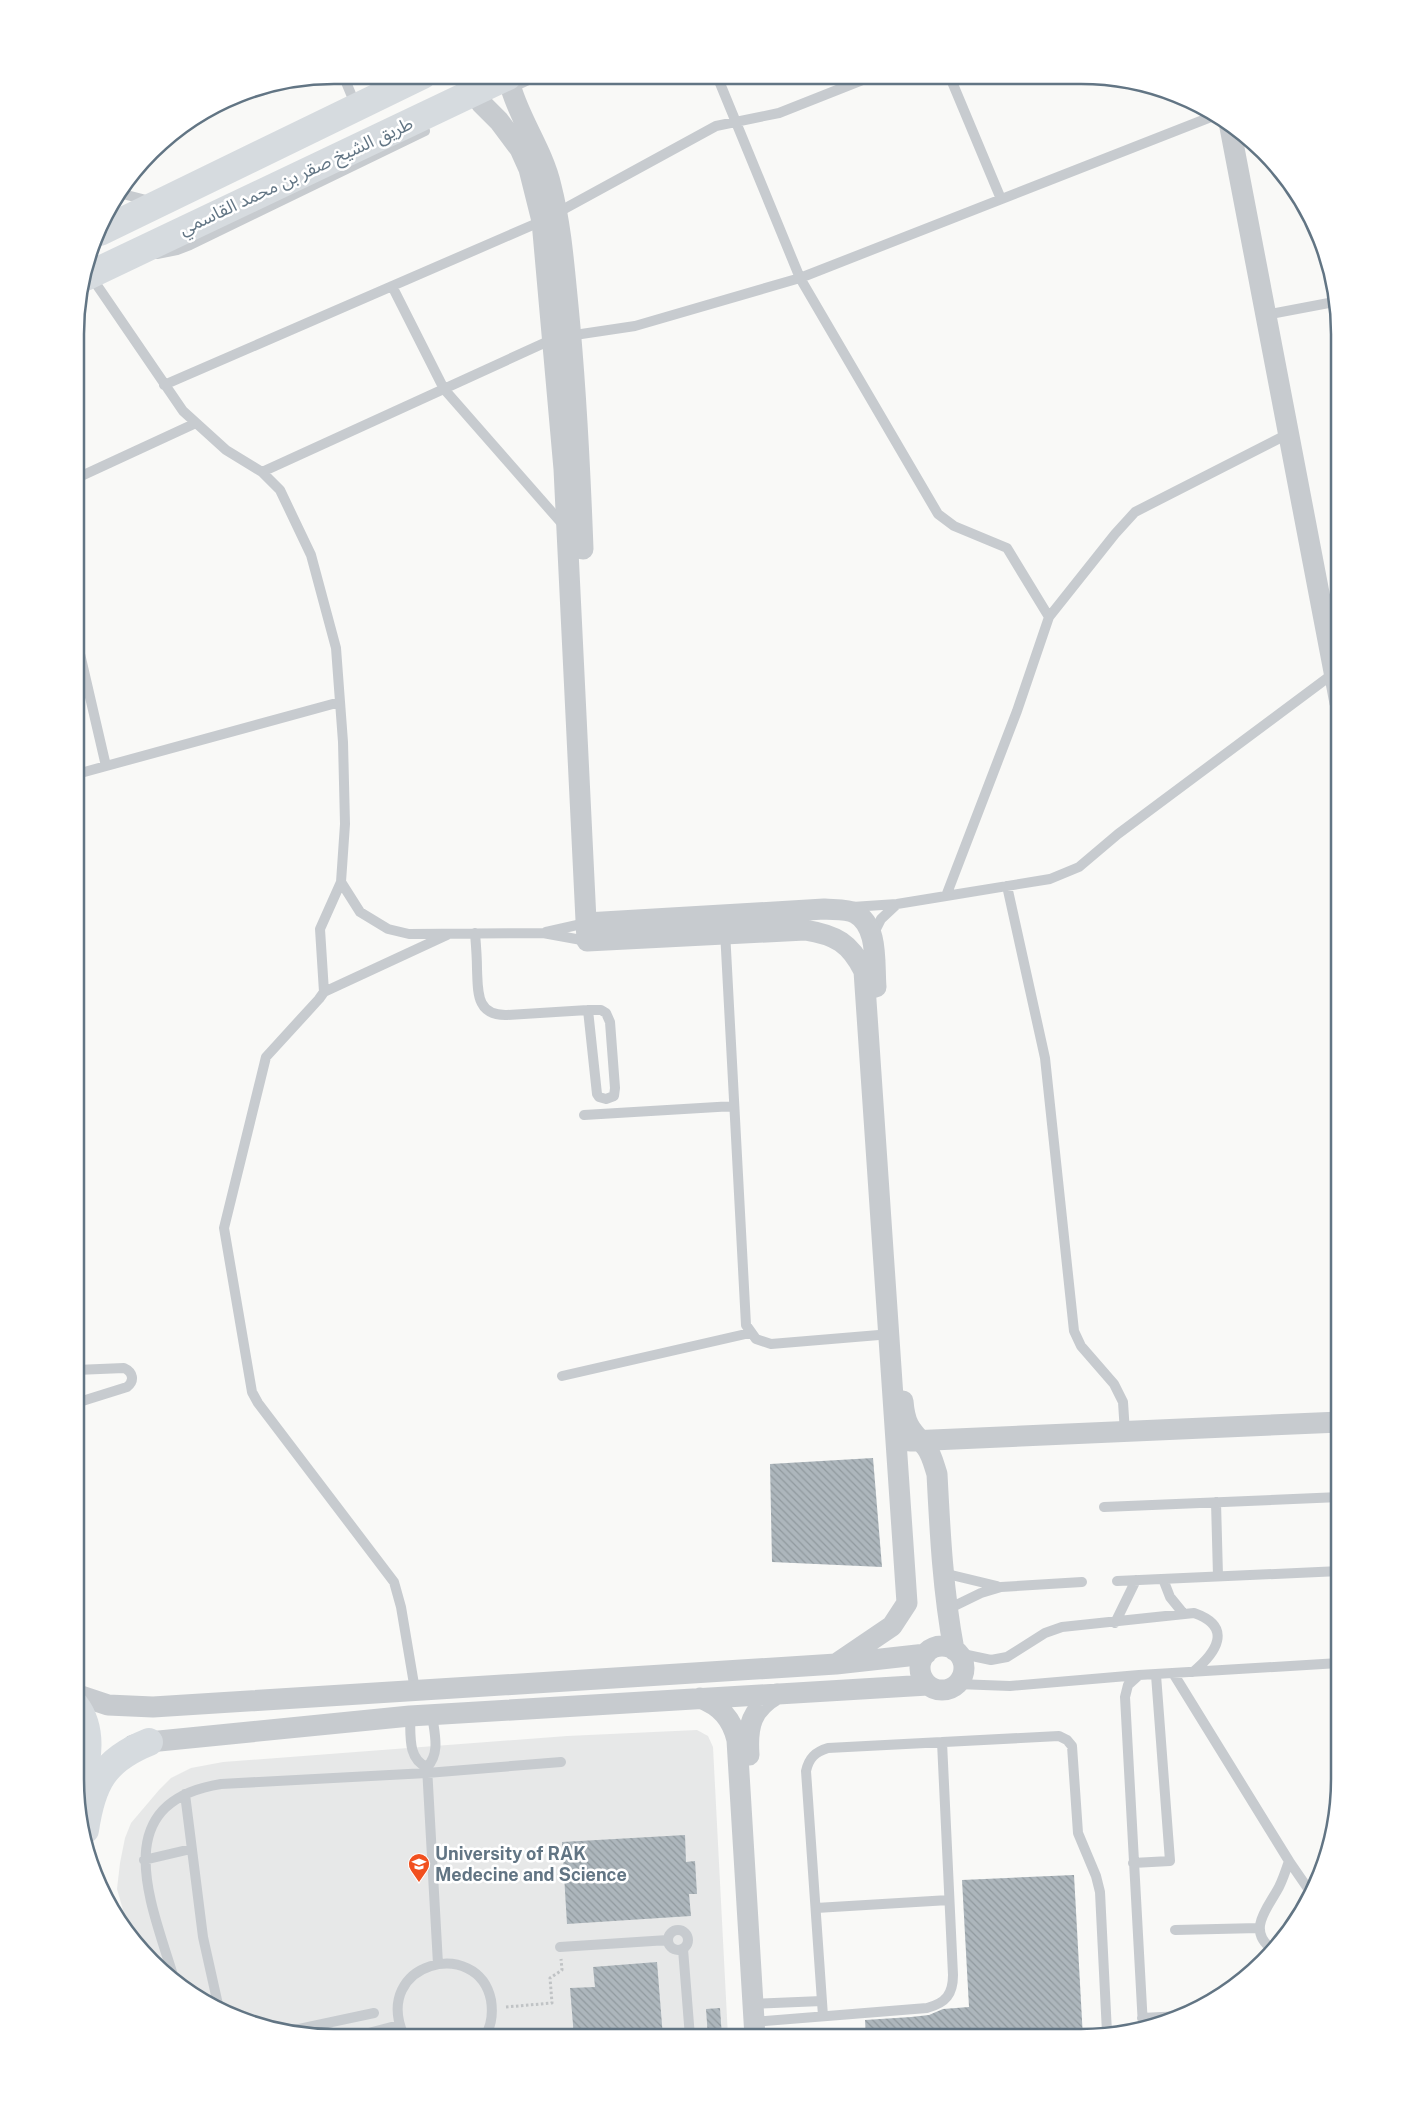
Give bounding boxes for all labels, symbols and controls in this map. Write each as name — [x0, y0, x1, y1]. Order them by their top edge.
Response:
street label: طريق الشيخ صقر بن محمد القاسمي — [176, 112, 417, 242]
place label: University of RAK Medecine and Science — [435, 1843, 627, 1885]
school or university icon: University of RAK Medecine and Science — [407, 1852, 431, 1883]

